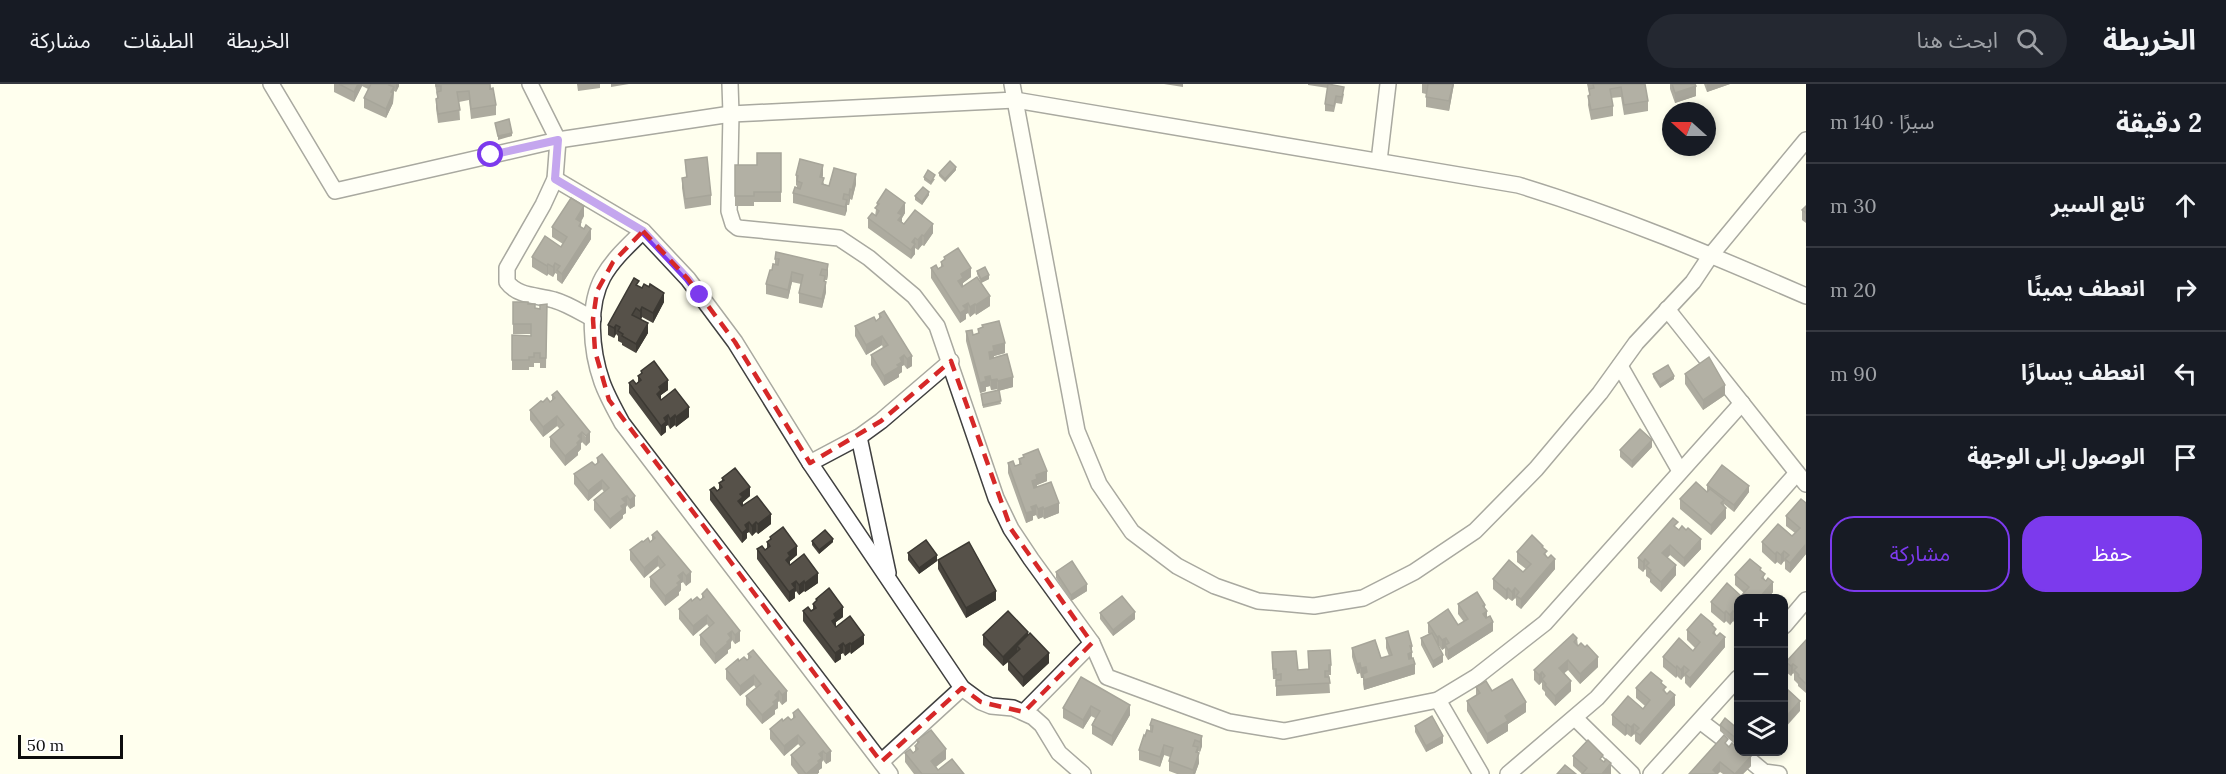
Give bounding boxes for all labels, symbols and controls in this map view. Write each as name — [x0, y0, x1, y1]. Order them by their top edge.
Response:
search box — [1647, 14, 2067, 68]
text: الخريطة — [2103, 22, 2196, 58]
icon: search — [2013, 25, 2046, 58]
text: ابحث هنا — [1916, 26, 1998, 54]
text: مشاركة — [30, 27, 91, 54]
text: الطبقات — [124, 27, 194, 54]
text: الخريطة — [227, 27, 290, 54]
north arrow — [1662, 102, 1716, 156]
text: 2 دقيقة — [2116, 106, 2202, 139]
text: سيرًا · 140 m — [1830, 109, 1935, 134]
route start — [477, 141, 503, 167]
icon: ahead — [2169, 189, 2202, 222]
text: تابع السير — [2051, 190, 2145, 218]
text: 30 m — [1830, 193, 1877, 218]
icon: right — [2169, 273, 2202, 306]
text: انعطف يمينًا — [2027, 274, 2145, 302]
text: 20 m — [1830, 277, 1876, 302]
route end — [686, 281, 712, 307]
icon: left — [2169, 357, 2202, 390]
text: انعطف يسارًا — [2021, 358, 2145, 386]
text: 90 m — [1830, 361, 1877, 386]
icon: arrive — [2169, 441, 2202, 474]
text: الوصول إلى الوجهة — [1967, 442, 2145, 470]
button: مشاركة — [1830, 516, 2010, 592]
button: حفظ — [2022, 516, 2202, 592]
map controls — [1734, 594, 1788, 756]
button: + — [1734, 594, 1788, 648]
button: − — [1734, 648, 1788, 702]
button: layers — [1734, 702, 1788, 756]
scale bar — [18, 732, 123, 760]
text: 50 m — [27, 735, 64, 755]

